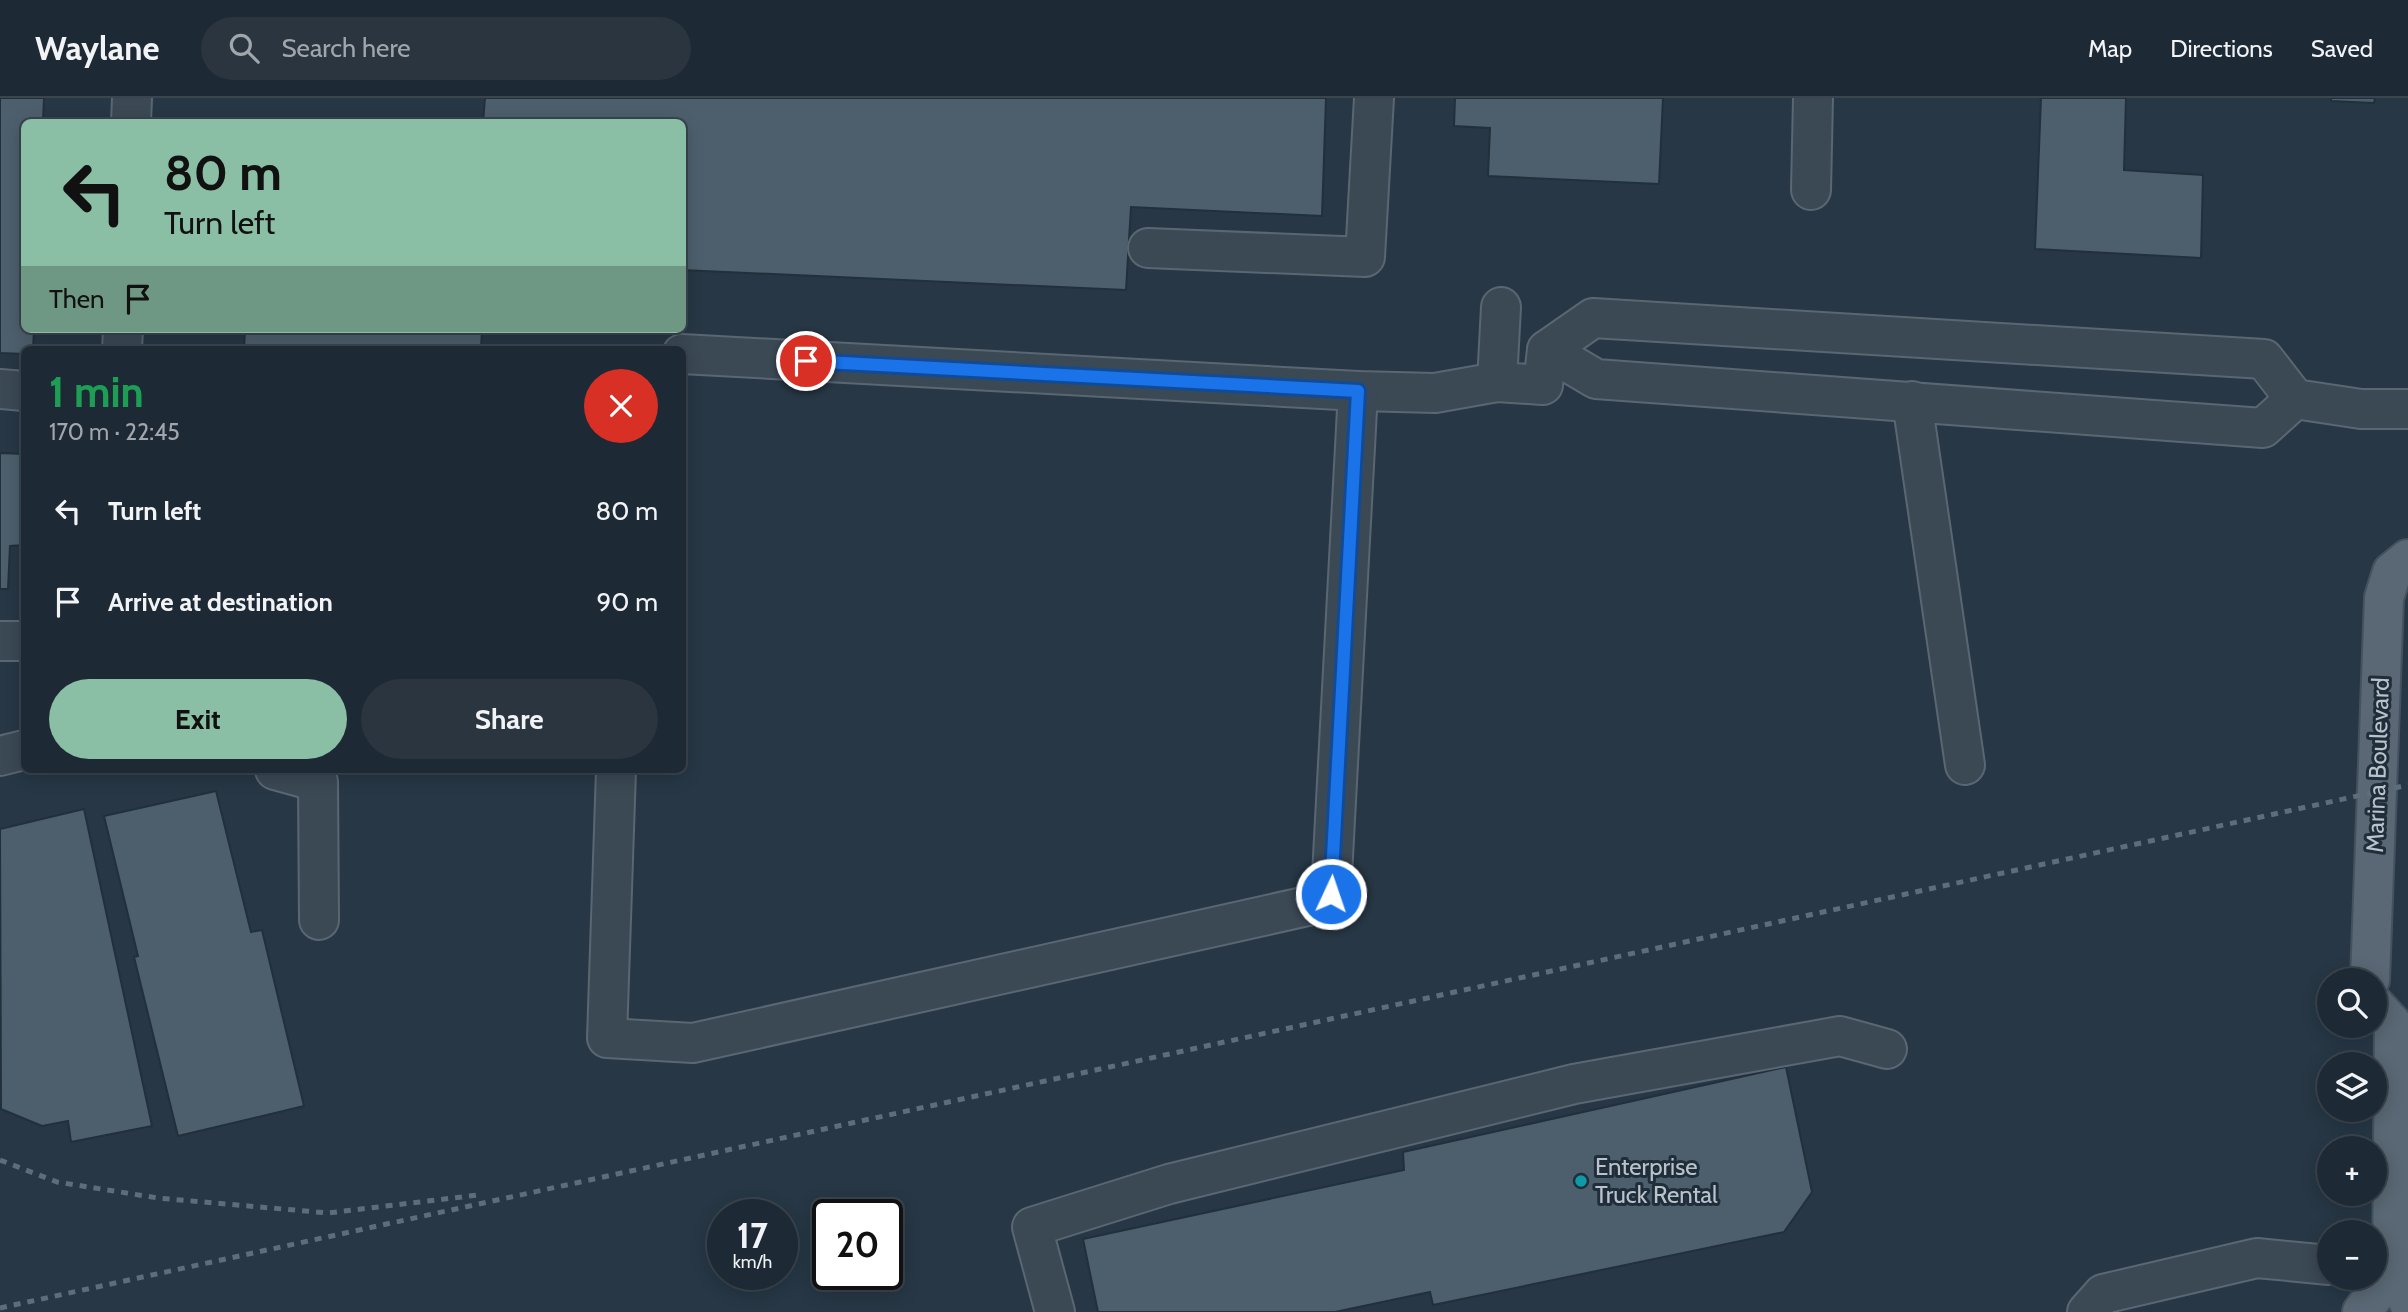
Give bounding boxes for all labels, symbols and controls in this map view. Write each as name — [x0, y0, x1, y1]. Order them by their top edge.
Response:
search box — [201, 17, 691, 80]
text: Waylane — [35, 28, 159, 68]
icon: search — [225, 29, 263, 67]
text: Search here — [281, 32, 411, 64]
text: Map — [2088, 34, 2132, 63]
text: Directions — [2170, 34, 2273, 63]
text: Saved — [2311, 34, 2373, 63]
text: 80 m — [164, 143, 282, 202]
icon: left — [49, 147, 140, 238]
text: Turn left — [164, 203, 275, 242]
icon: arrive — [119, 280, 157, 318]
text: Then — [49, 283, 105, 315]
pin — [776, 331, 836, 391]
icon: arrive — [787, 342, 825, 380]
text: 1 min — [49, 366, 144, 418]
button: close — [584, 369, 658, 443]
text: 170 m · 22:45 — [49, 418, 180, 446]
icon: left — [49, 492, 87, 530]
text: Turn left — [108, 495, 201, 527]
text: 80 m — [595, 495, 658, 527]
icon: arrive — [49, 583, 87, 621]
text: Arrive at destination — [108, 586, 333, 618]
text: 90 m — [596, 586, 658, 618]
street label: Marina Boulevard — [2360, 677, 2395, 853]
button: Exit — [49, 679, 347, 759]
button: Share — [361, 679, 658, 759]
position arrow — [1294, 857, 1368, 931]
map controls — [2317, 968, 2387, 1290]
button: search — [2317, 968, 2387, 1038]
button: layers — [2317, 1052, 2387, 1122]
button: + — [2317, 1136, 2387, 1206]
place label: Enterprise Truck Rental — [1595, 1152, 1718, 1209]
marker: Enterprise Truck Rental — [1573, 1173, 1589, 1189]
speed limit sign: 20 — [812, 1199, 903, 1290]
text: 17 — [737, 1214, 768, 1257]
button: − — [2317, 1220, 2387, 1290]
text: km/h — [733, 1251, 772, 1273]

